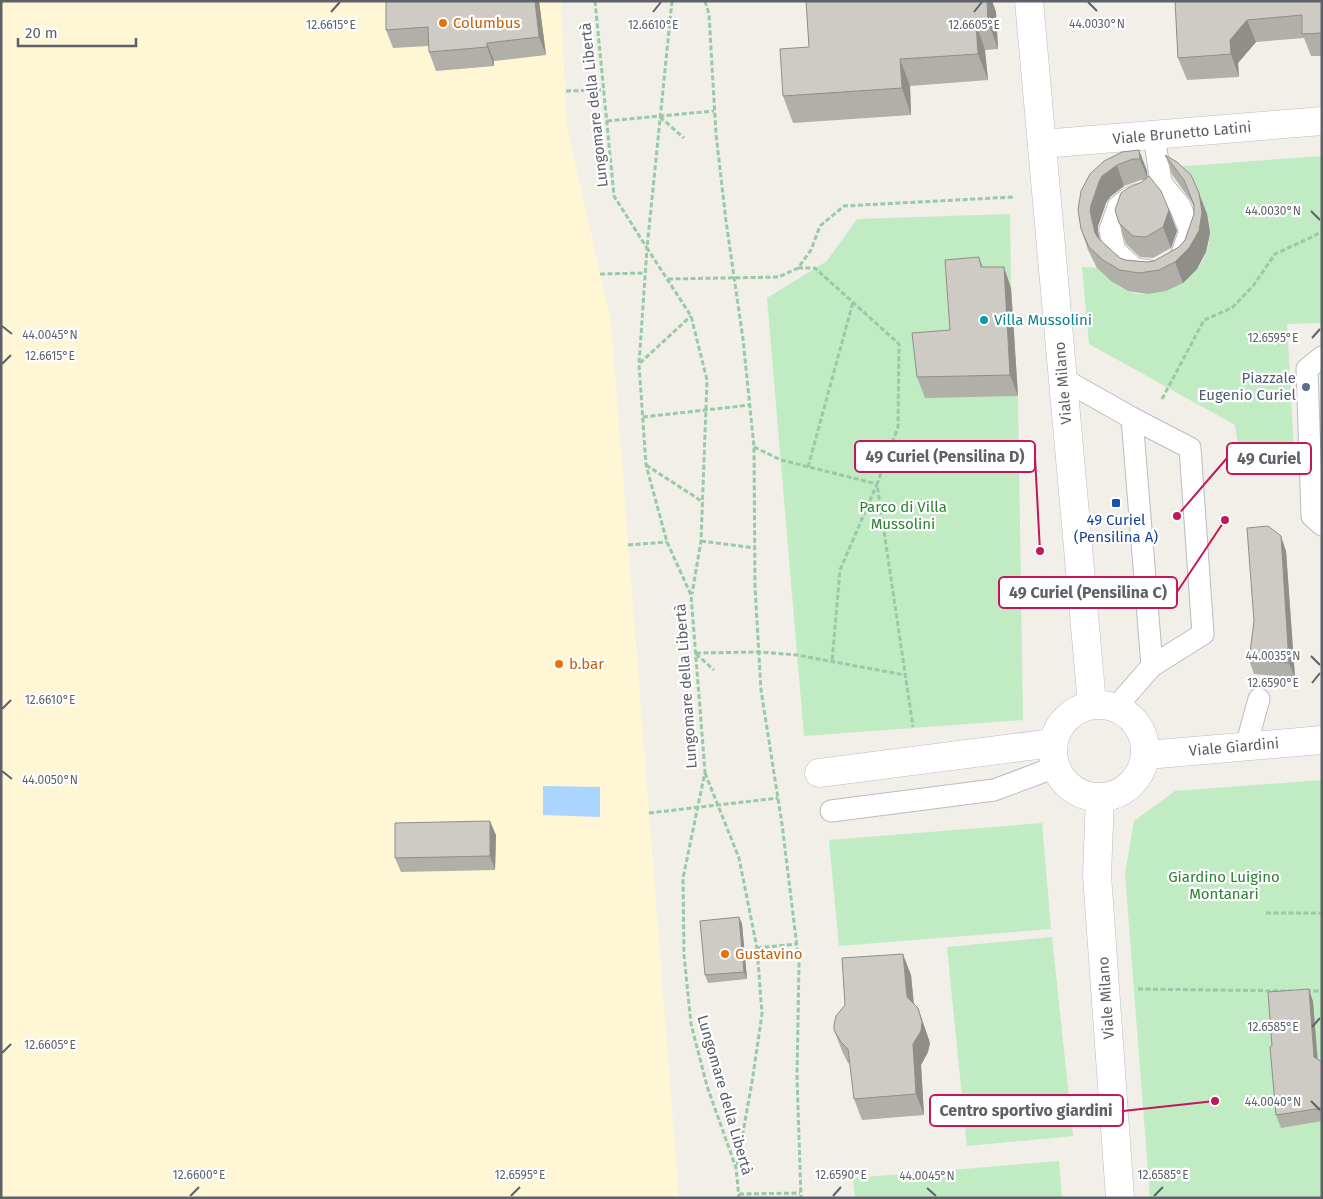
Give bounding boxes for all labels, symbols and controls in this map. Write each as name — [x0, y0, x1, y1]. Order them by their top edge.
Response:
place label: Columbus — [453, 14, 521, 32]
scale bar — [18, 15, 135, 47]
marker: Columbus — [437, 17, 449, 29]
text: 44.0030°N — [1069, 17, 1125, 31]
text: 12.6615°E — [306, 18, 356, 32]
text: 12.6610°E — [628, 18, 678, 32]
text: 12.6605°E — [948, 18, 1000, 32]
street label: Lungomare della Libertà — [576, 22, 612, 188]
text: 20 m — [25, 24, 58, 42]
street label: Viale Brunetto Latini — [1112, 118, 1252, 148]
text: 44.0030°N — [1245, 204, 1301, 218]
place label: Villa Mussolini — [994, 311, 1092, 329]
marker: Villa Mussolini — [978, 314, 990, 326]
text: 44.0045°N — [22, 328, 78, 342]
text: 12.6595°E — [1248, 331, 1298, 345]
street label: Viale Milano — [1050, 341, 1076, 425]
text: 12.6615°E — [25, 349, 75, 363]
place label: Piazzale Eugenio Curiel — [1199, 369, 1297, 404]
marker: Piazzale Eugenio Curiel — [1300, 381, 1312, 393]
callout: 49 Curiel (Pensilina D) — [855, 441, 1035, 472]
callout: 49 Curiel — [1227, 443, 1311, 474]
text: 49 Curiel (Pensilina D) — [865, 447, 1025, 466]
text: 49 Curiel — [1237, 449, 1301, 468]
marker: 49 Curiel (Pensilina A) — [1110, 497, 1122, 509]
park label: Parco di Villa Mussolini — [859, 498, 947, 533]
place label: 49 Curiel (Pensilina A) — [1074, 511, 1158, 546]
callout: 49 Curiel (Pensilina C) — [999, 577, 1177, 608]
text: 49 Curiel (Pensilina C) — [1009, 583, 1167, 602]
street label: Lungomare della Libertà — [671, 603, 701, 769]
text: 44.0035°N — [1245, 649, 1301, 663]
place label: b.bar — [569, 655, 604, 673]
marker: b.bar — [553, 658, 565, 670]
text: 12.6590°E — [1247, 676, 1299, 690]
text: 12.6610°E — [25, 693, 75, 707]
street label: Viale Giardini — [1188, 734, 1280, 760]
text: 44.0050°N — [22, 773, 78, 787]
park label: Giardino Luigino Montanari — [1168, 868, 1280, 903]
place label: Gustavino — [735, 945, 803, 963]
marker: Gustavino — [719, 948, 731, 960]
street label: Viale Milano — [1094, 956, 1118, 1040]
street label: Lungomare della Libertà — [694, 1013, 756, 1177]
text: 12.6585°E — [1247, 1020, 1299, 1034]
text: 12.6605°E — [24, 1038, 76, 1052]
callout: Centro sportivo giardini — [930, 1095, 1123, 1126]
text: 44.0040°N — [1245, 1095, 1301, 1109]
text: Centro sportivo giardini — [939, 1101, 1113, 1120]
text: 12.6600°E — [173, 1168, 225, 1182]
text: 12.6595°E — [495, 1168, 545, 1182]
text: 12.6590°E — [815, 1168, 867, 1182]
text: 12.6585°E — [1137, 1168, 1189, 1182]
text: 44.0045°N — [899, 1169, 955, 1183]

